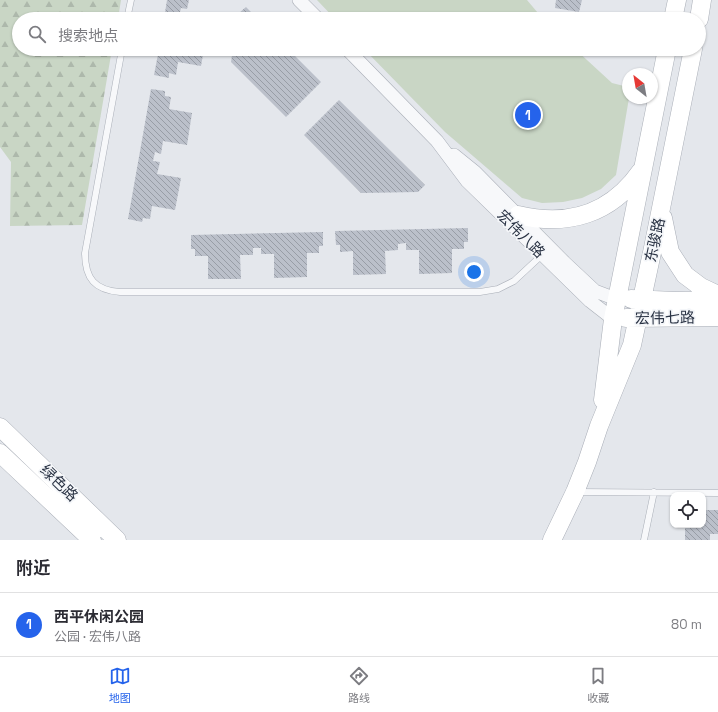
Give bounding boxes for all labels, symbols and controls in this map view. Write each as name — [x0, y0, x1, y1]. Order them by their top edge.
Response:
search box — [12, 12, 706, 56]
icon: search — [26, 23, 48, 45]
text: 搜索地点 — [58, 26, 118, 45]
north arrow — [622, 68, 658, 104]
pin: 1 — [515, 100, 541, 130]
street label: 宏伟八路 — [493, 206, 549, 262]
street label: 东骏路 — [641, 216, 668, 264]
your location — [464, 262, 484, 282]
street label: 宏伟七路 — [635, 307, 695, 328]
street label: 绿色路 — [37, 460, 82, 505]
map controls — [670, 492, 706, 528]
button: locate — [670, 492, 706, 528]
text: 附近 — [16, 557, 50, 579]
text: 西平休闲公园 — [54, 607, 144, 626]
text: 1 — [26, 616, 32, 633]
text: 80 m — [671, 616, 702, 633]
text: 公园 · 宏伟八路 — [54, 628, 141, 645]
tab: 地图 — [109, 665, 131, 705]
tab: 路线 — [348, 665, 370, 705]
tab: 收藏 — [587, 665, 609, 705]

